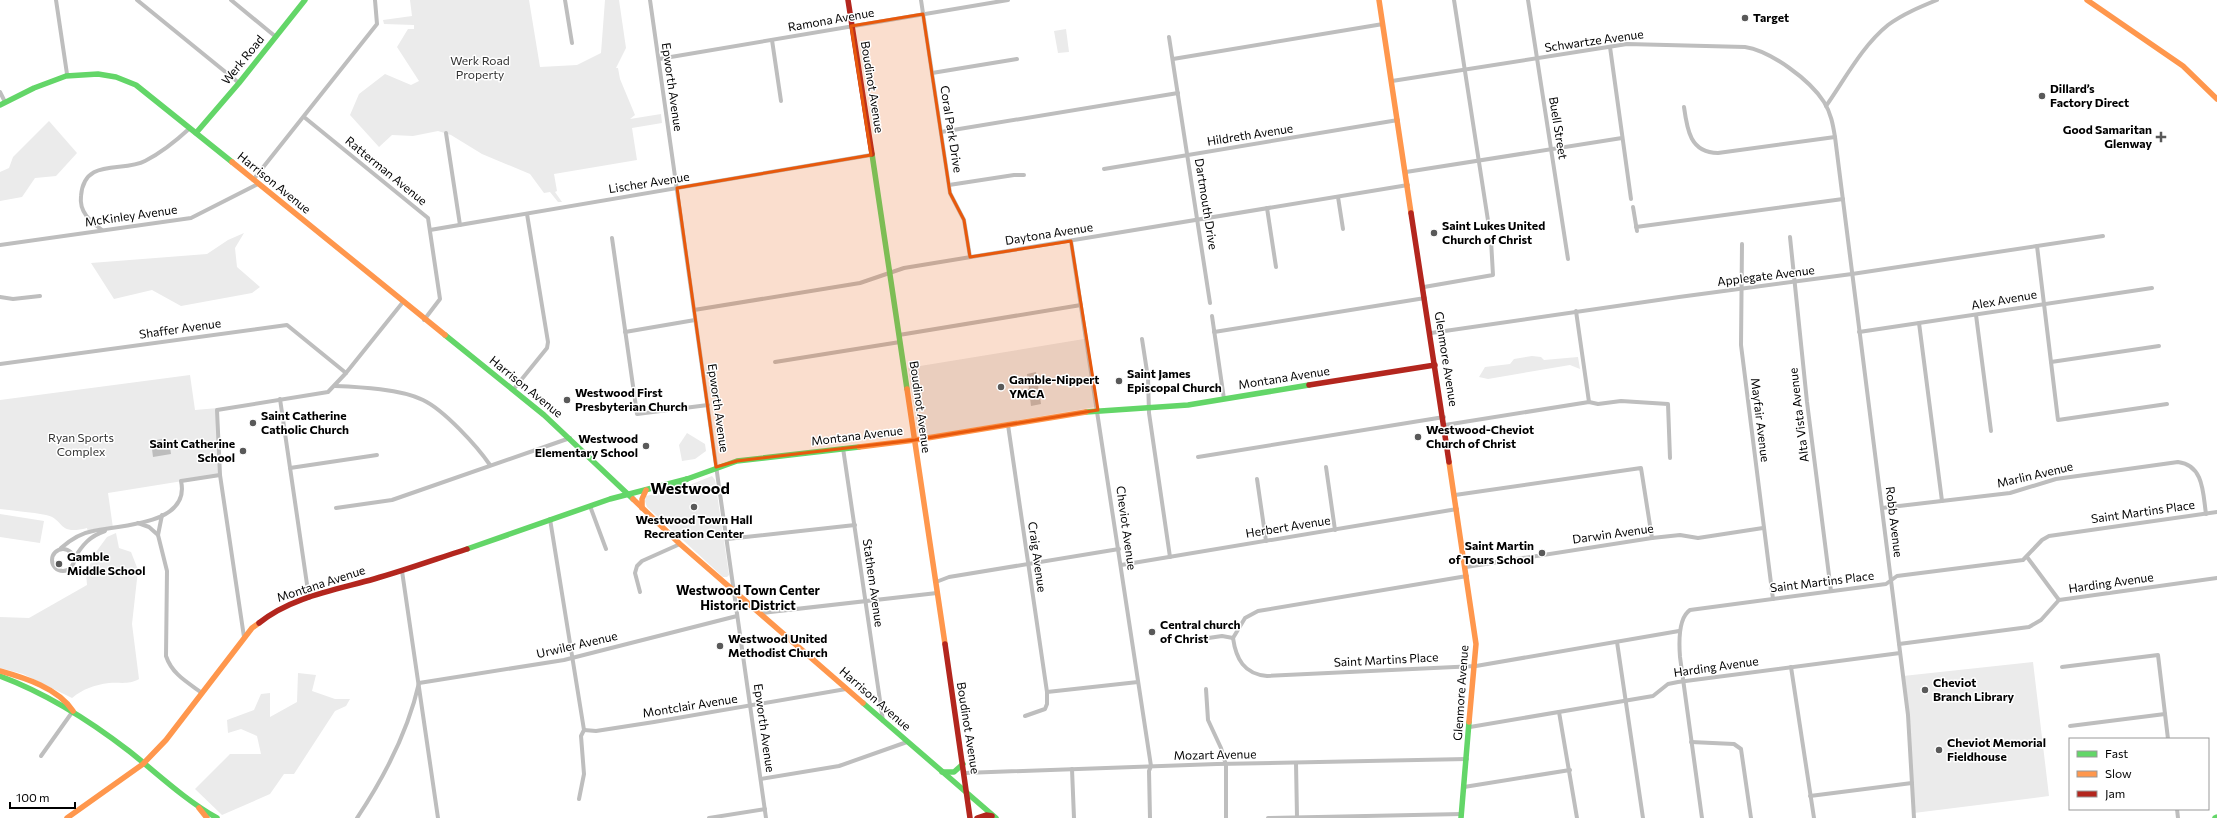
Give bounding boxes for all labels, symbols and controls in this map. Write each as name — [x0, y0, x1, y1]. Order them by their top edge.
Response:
street label: Ramona Avenue — [787, 5, 875, 33]
place label: Target — [1753, 10, 1789, 24]
marker: Target — [1740, 13, 1750, 23]
street label: Schwartze Avenue — [1543, 26, 1644, 54]
street label: Werk Road — [218, 32, 266, 87]
street label: Boudinot Avenue — [859, 40, 887, 134]
street label: Epworth Avenue — [660, 42, 686, 132]
park label: Werk Road Property — [450, 53, 510, 81]
place label: Dillard’s Factory Direct — [2050, 81, 2129, 109]
street label: Coral Park Drive — [938, 84, 966, 173]
marker: Dillard’s Factory Direct — [2037, 91, 2047, 101]
street label: Buell Street — [1547, 96, 1571, 160]
street label: Hildreth Avenue — [1206, 120, 1294, 148]
place label: Good Samaritan Glenway — [2063, 122, 2152, 150]
marker: Good Samaritan Glenway — [2155, 131, 2167, 143]
street label: Ratterman Avenue — [343, 133, 430, 207]
street label: Harrison Avenue — [235, 149, 314, 216]
street label: Dartmouth Drive — [1193, 157, 1221, 251]
street label: Lischer Avenue — [607, 169, 690, 195]
street label: McKinley Avenue — [84, 202, 178, 228]
place label: Saint Lukes United Church of Christ — [1442, 218, 1545, 246]
street label: Daytona Avenue — [1004, 219, 1094, 247]
marker: Saint Lukes United Church of Christ — [1429, 228, 1439, 238]
street label: Applegate Avenue — [1716, 262, 1815, 288]
street label: Alex Avenue — [1970, 286, 2038, 312]
street label: Glenmore Avenue — [1433, 310, 1461, 407]
street label: Shaffer Avenue — [138, 315, 222, 341]
street label: Harrison Avenue — [487, 353, 566, 420]
street label: Boudinot Avenue — [908, 360, 934, 454]
street label: Epworth Avenue — [706, 363, 732, 453]
street label: Montana Avenue — [1237, 363, 1330, 391]
place label: Saint James Episcopal Church — [1127, 366, 1222, 394]
street label: Alta Vista Avenue — [1785, 367, 1811, 463]
place label: Gamble-Nippert YMCA — [1009, 372, 1099, 400]
marker: Saint James Episcopal Church — [1114, 376, 1124, 386]
street label: Mayfair Avenue — [1749, 377, 1773, 463]
marker: Gamble-Nippert YMCA — [996, 382, 1006, 392]
place label: Westwood First Presbyterian Church — [575, 385, 688, 413]
marker: Westwood First Presbyterian Church — [562, 395, 572, 405]
place label: Saint Catherine Catholic Church — [261, 408, 349, 436]
marker: Saint Catherine Catholic Church — [248, 418, 258, 428]
street label: Montana Avenue — [810, 422, 903, 448]
place label: Westwood-Cheviot Church of Christ — [1426, 422, 1534, 450]
park label: Ryan Sports Complex — [48, 430, 114, 458]
place label: Westwood Elementary School — [535, 431, 638, 459]
marker: Westwood-Cheviot Church of Christ — [1413, 432, 1423, 442]
place label: Saint Catherine School — [149, 436, 235, 464]
marker: Westwood Elementary School — [641, 441, 651, 451]
marker: Saint Catherine School — [238, 446, 248, 456]
street label: Marlin Avenue — [1995, 458, 2074, 490]
district label: Westwood — [650, 478, 730, 497]
street label: Cheviot Avenue — [1114, 485, 1140, 571]
street label: Robb Avenue — [1884, 486, 1906, 558]
street label: Saint Martins Place — [2090, 497, 2196, 525]
marker: Westwood Town Hall Recreation Center — [689, 502, 699, 512]
place label: Westwood Town Hall Recreation Center — [636, 512, 752, 540]
street label: Herbert Avenue — [1244, 512, 1331, 540]
street label: Darwin Avenue — [1571, 520, 1654, 546]
street label: Craig Avenue — [1026, 521, 1050, 593]
street label: Stathem Avenue — [861, 538, 887, 628]
place label: Saint Martin of Tours School — [1449, 538, 1534, 566]
marker: Saint Martin of Tours School — [1537, 548, 1547, 558]
place label: Gamble Middle School — [67, 549, 145, 577]
marker: Gamble Middle School — [54, 559, 64, 569]
street label: Montana Avenue — [275, 562, 367, 604]
street label: Saint Martins Place — [1769, 568, 1875, 594]
street label: Harding Avenue — [2068, 569, 2154, 595]
district label: Westwood Town Center Historic District — [676, 582, 821, 613]
place label: Central church of Christ — [1160, 617, 1240, 645]
marker: Central church of Christ — [1147, 627, 1157, 637]
street label: Urwiler Avenue — [535, 628, 619, 660]
place label: Westwood United Methodist Church — [728, 631, 828, 659]
marker: Westwood United Methodist Church — [715, 641, 725, 651]
street label: Glenmore Avenue — [1450, 645, 1470, 741]
street label: Saint Martins Place — [1333, 649, 1439, 669]
street label: Harding Avenue — [1673, 653, 1759, 679]
street label: Harrison Avenue — [837, 664, 914, 733]
place label: Cheviot Branch Library — [1933, 675, 2015, 703]
street label: Boudinot Avenue — [955, 681, 983, 775]
street label: Epworth Avenue — [752, 683, 778, 773]
marker: Cheviot Branch Library — [1920, 685, 1930, 695]
street label: Montclair Avenue — [641, 691, 738, 719]
place label: Cheviot Memorial Fieldhouse — [1947, 735, 2046, 763]
legend — [2069, 738, 2209, 810]
marker: Cheviot Memorial Fieldhouse — [1934, 745, 1944, 755]
street label: Mozart Avenue — [1173, 746, 1257, 762]
text: Fast — [2105, 746, 2128, 760]
text: Slow — [2105, 766, 2132, 780]
scale bar — [10, 784, 75, 810]
text: Jam — [2105, 786, 2125, 801]
text: 100 m — [16, 790, 50, 804]

